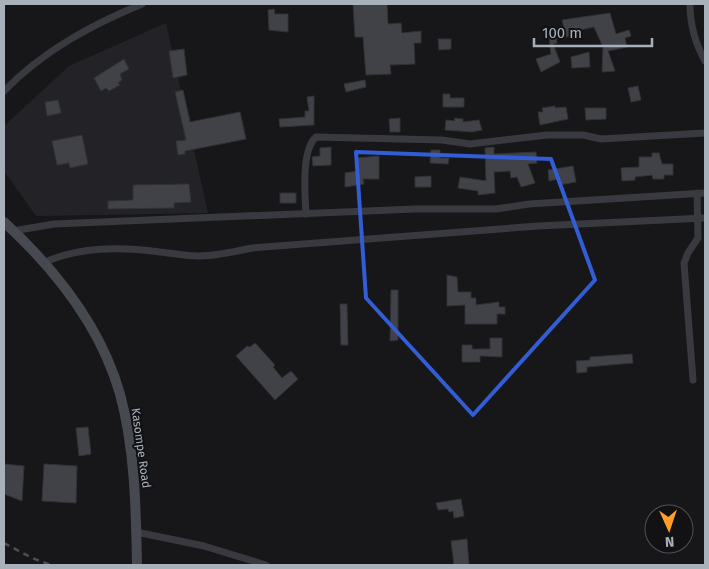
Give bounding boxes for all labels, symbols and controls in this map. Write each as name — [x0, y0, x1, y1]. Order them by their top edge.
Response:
scale bar — [534, 15, 652, 47]
text: 100 m — [542, 24, 582, 42]
street label: Kasompe Road — [128, 407, 154, 489]
north arrow — [644, 504, 694, 554]
text: N — [665, 533, 675, 550]

